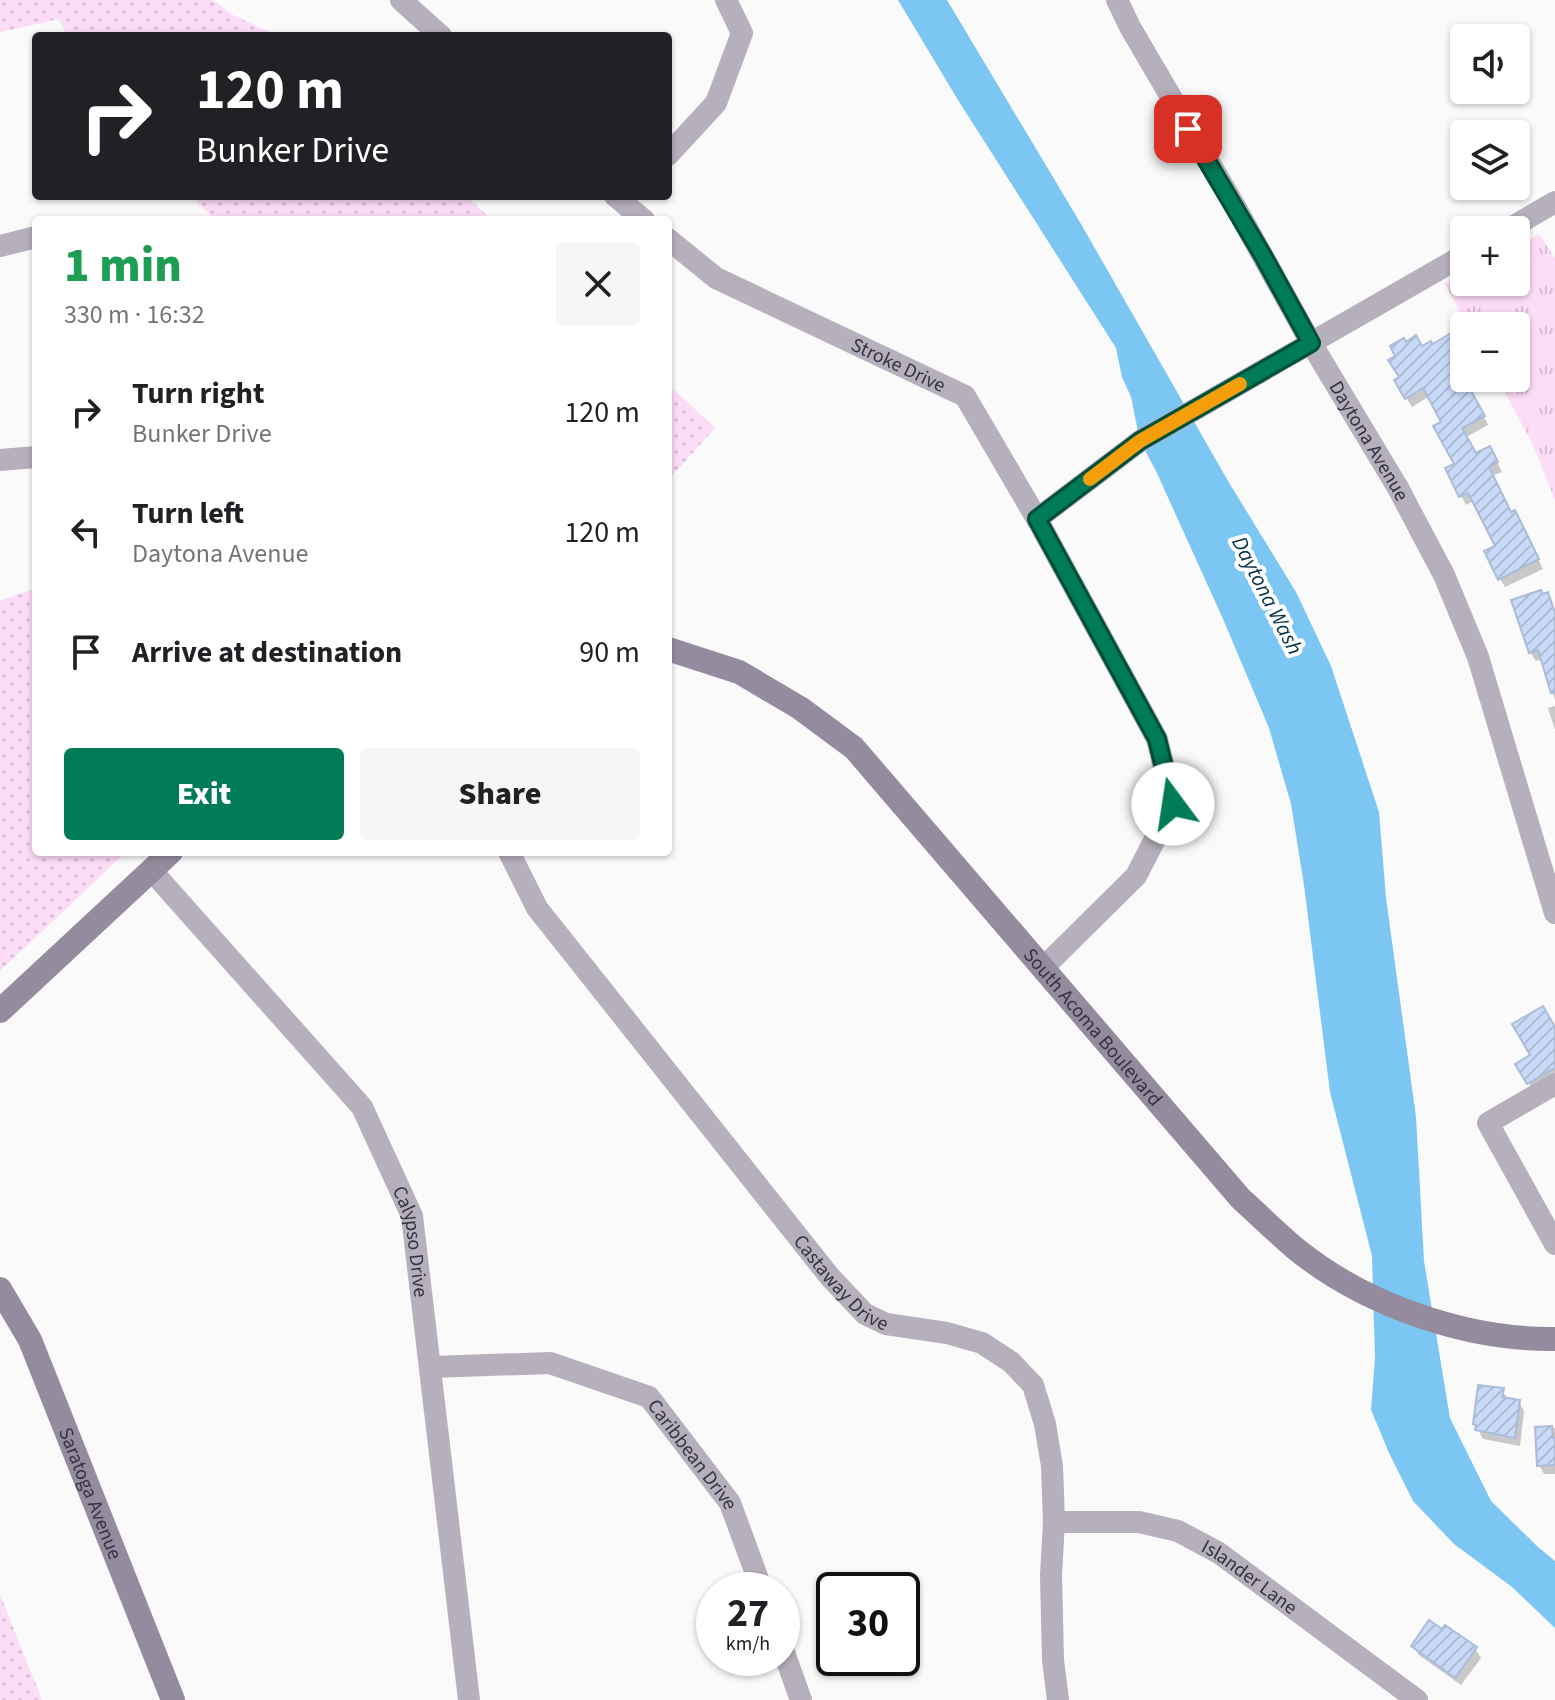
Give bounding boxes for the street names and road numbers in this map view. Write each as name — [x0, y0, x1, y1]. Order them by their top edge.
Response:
street label: Stroke Drive — [846, 331, 950, 400]
street label: Daytona Avenue — [1322, 376, 1415, 506]
street label: South Acoma Boulevard — [1016, 942, 1168, 1113]
street label: Calypso Drive — [385, 1181, 434, 1299]
street label: Castaway Drive — [786, 1229, 893, 1338]
street label: Caribbean Drive — [640, 1393, 744, 1514]
street label: Saratoga Avenue — [51, 1423, 129, 1564]
street label: Islander Lane — [1196, 1533, 1303, 1622]

